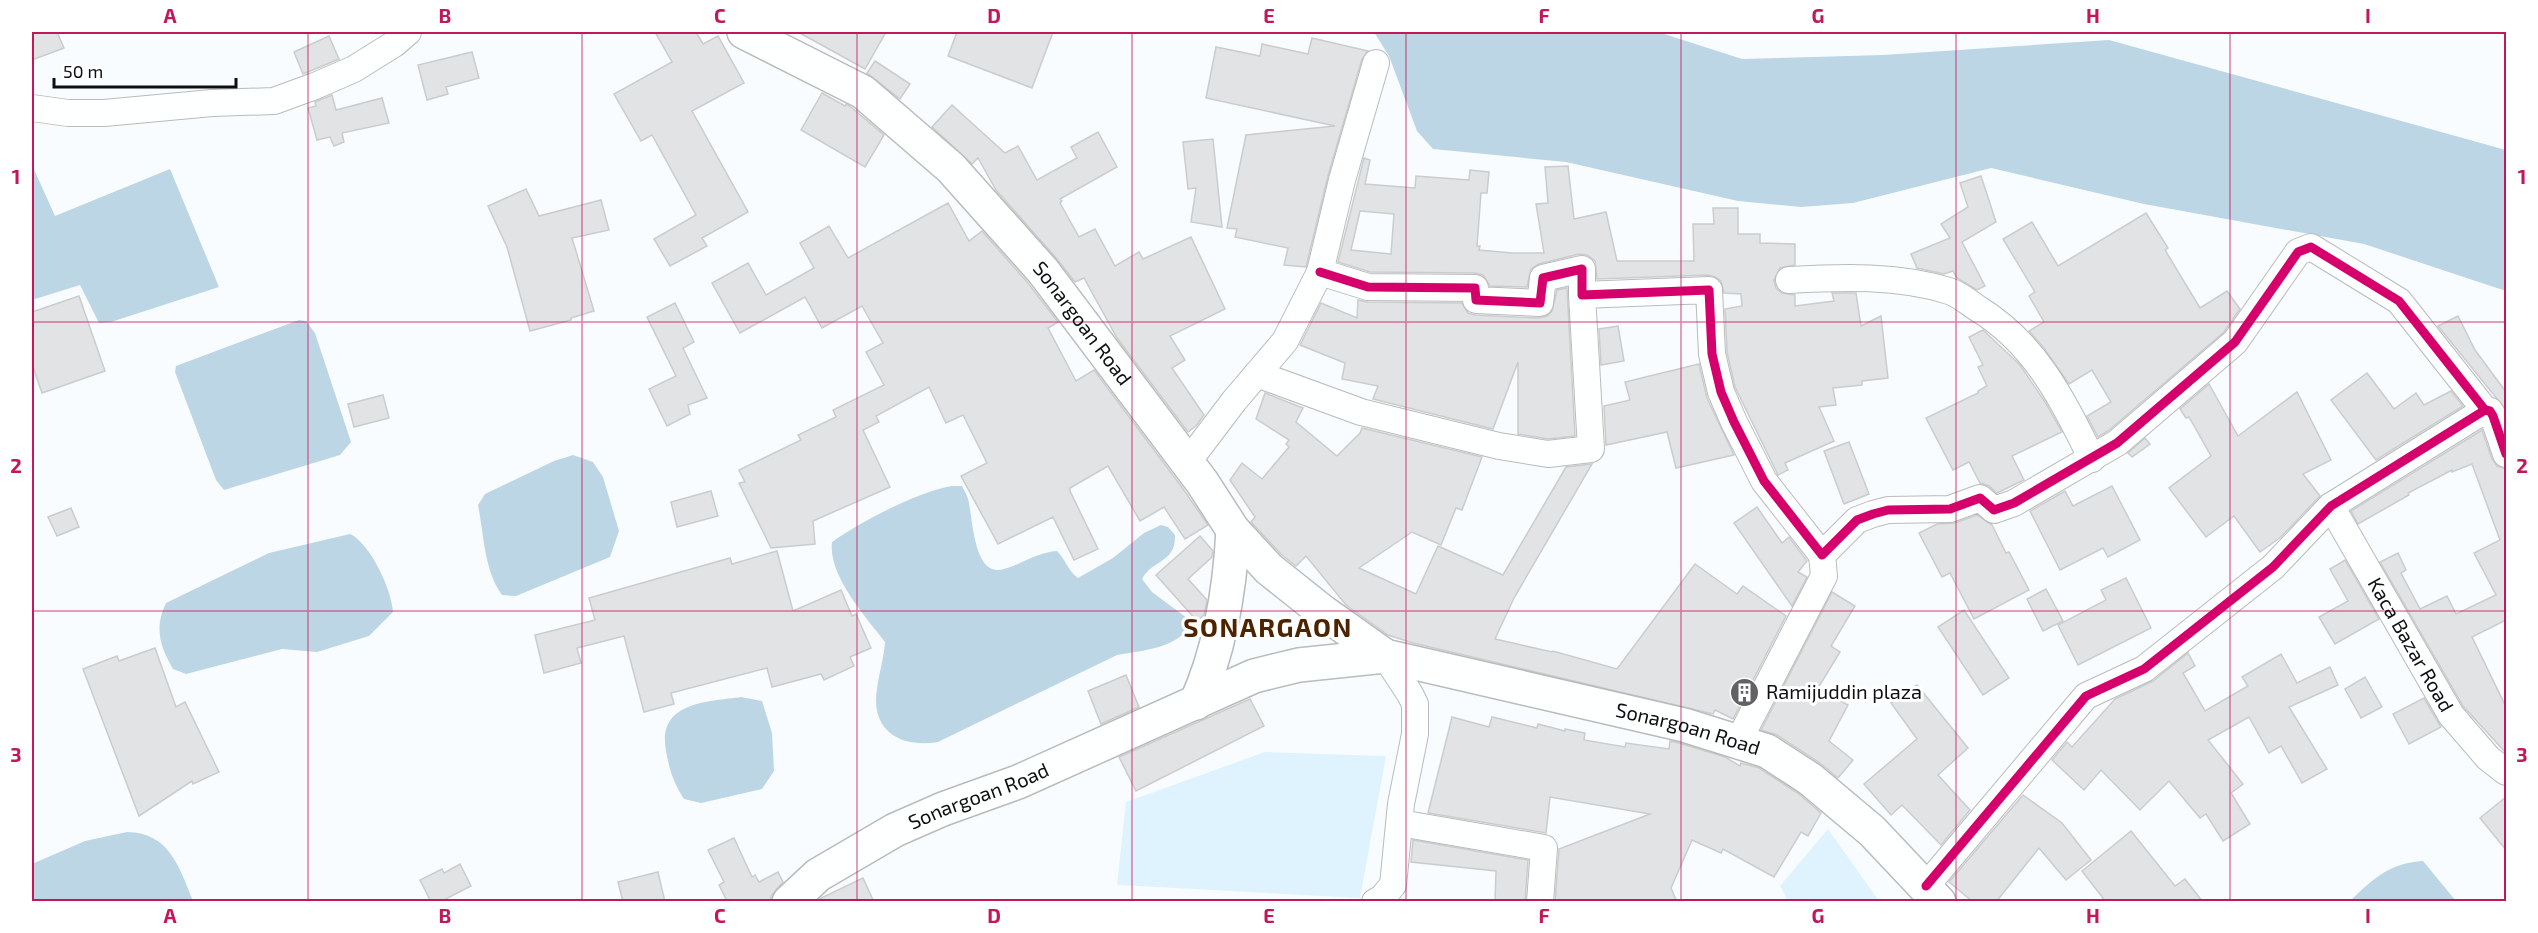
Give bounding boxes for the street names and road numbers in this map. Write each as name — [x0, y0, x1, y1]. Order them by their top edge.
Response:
street label: Sonargoan Road — [1029, 256, 1137, 389]
street label: Kaca Bazar Road — [2364, 573, 2459, 716]
street label: Sonargoan Road — [1614, 697, 1763, 759]
street label: Sonargoan Road — [904, 757, 1052, 834]

